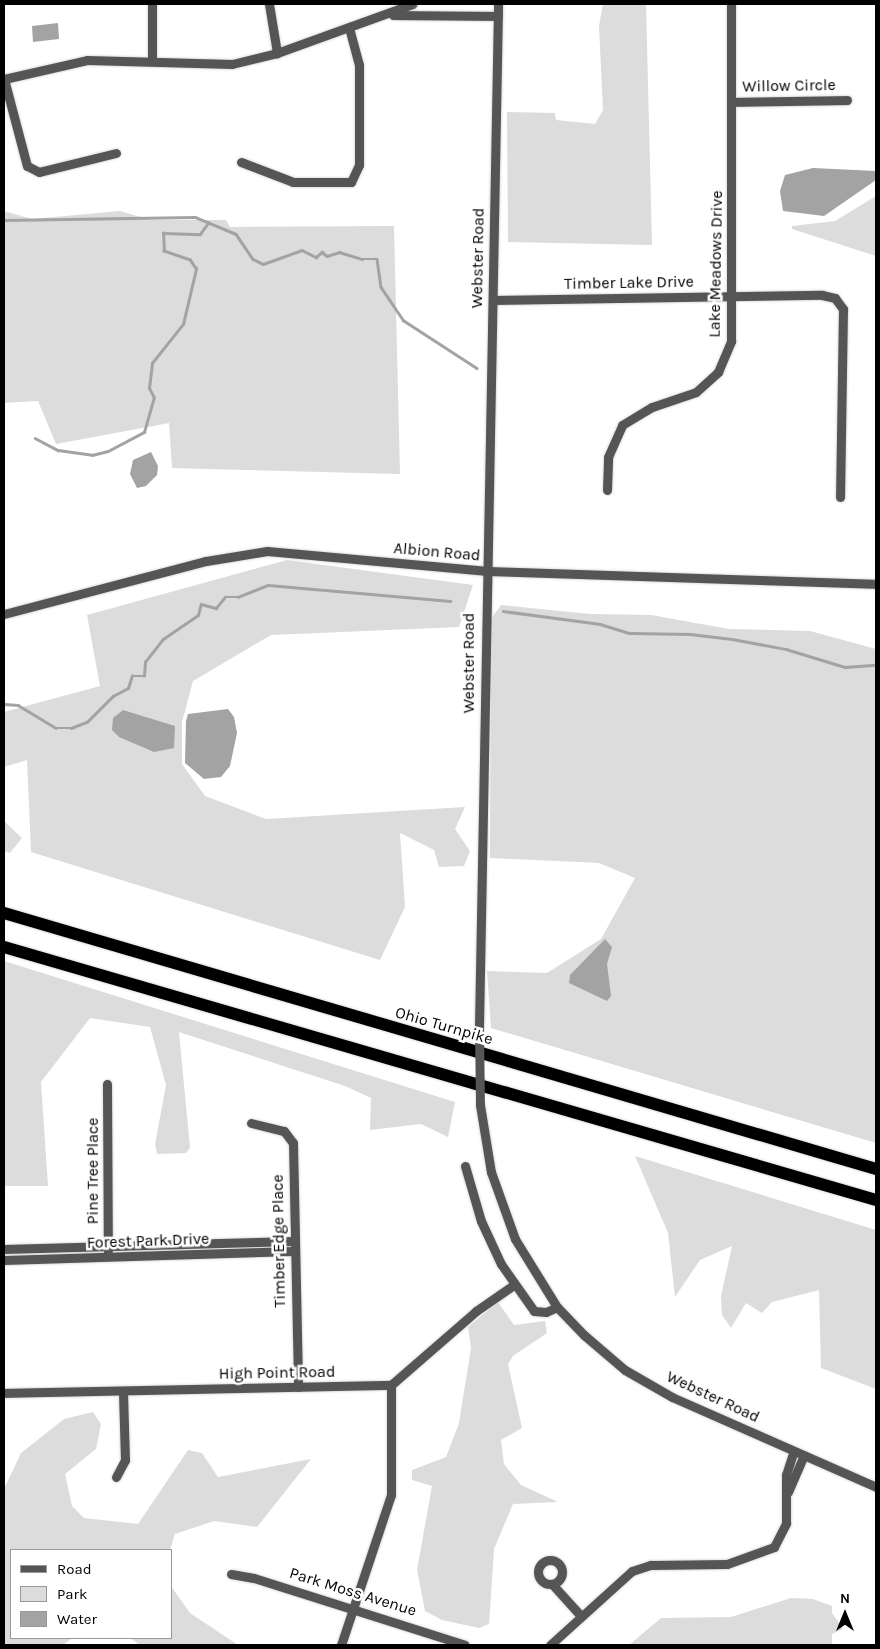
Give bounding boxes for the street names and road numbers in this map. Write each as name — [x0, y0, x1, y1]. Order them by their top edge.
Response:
street label: Willow Circle — [742, 76, 836, 96]
street label: Lake Meadows Drive — [705, 190, 727, 338]
street label: Webster Road — [468, 208, 488, 308]
street label: Timber Lake Drive — [564, 272, 694, 294]
street label: Albion Road — [393, 539, 481, 565]
street label: Webster Road — [459, 613, 479, 713]
street label: Ohio Turnpike — [393, 1003, 495, 1049]
street label: Pine Tree Place — [83, 1118, 103, 1224]
street label: Timber Edge Place — [268, 1174, 290, 1308]
street label: Forest Park Drive — [86, 1229, 210, 1253]
street label: High Point Road — [219, 1362, 335, 1384]
street label: Webster Road — [663, 1367, 763, 1427]
street label: Park Moss Avenue — [287, 1564, 419, 1620]

